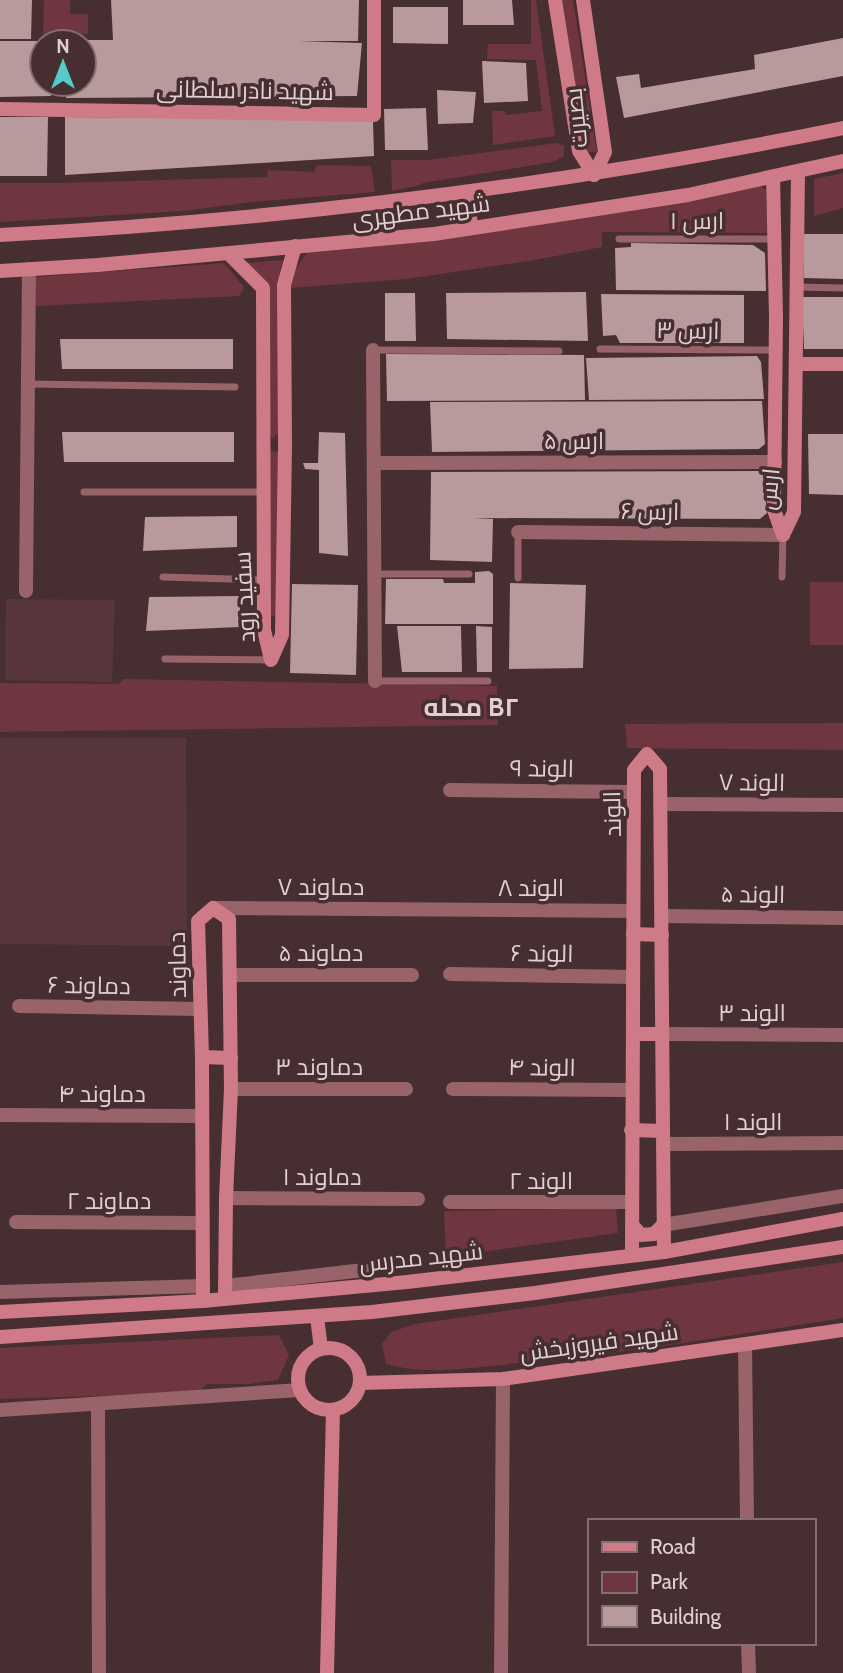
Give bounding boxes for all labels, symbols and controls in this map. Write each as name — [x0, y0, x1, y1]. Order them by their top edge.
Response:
north arrow — [28, 28, 98, 98]
text: N — [56, 35, 70, 58]
street label: شهید نادر سلطانی — [156, 74, 334, 106]
street label: بصیرت — [558, 87, 594, 149]
street label: شهید مطهری — [350, 188, 492, 234]
street label: ارس ۱ — [670, 206, 724, 235]
street label: ارس ۳ — [656, 315, 720, 345]
street label: ارس ۵ — [544, 426, 604, 455]
street label: ارس — [752, 467, 786, 511]
street label: ارس ۶ — [620, 496, 680, 526]
street label: سفید رود — [227, 551, 261, 643]
district label: محله B۲ — [423, 691, 519, 723]
street label: الوند ۹ — [510, 753, 574, 783]
street label: الوند ۷ — [718, 767, 786, 797]
street label: الوند — [597, 791, 627, 837]
street label: دماوند ۷ — [278, 872, 364, 901]
street label: الوند ۸ — [498, 873, 564, 902]
street label: الوند ۵ — [720, 879, 786, 909]
street label: دماوند — [162, 932, 192, 998]
street label: دماوند ۵ — [279, 938, 363, 967]
street label: الوند ۶ — [510, 938, 574, 968]
street label: دماوند ۶ — [47, 970, 131, 1000]
street label: الوند ۳ — [718, 998, 786, 1027]
street label: دماوند ۳ — [275, 1052, 363, 1081]
street label: الوند ۴ — [508, 1052, 576, 1082]
street label: دماوند ۴ — [58, 1079, 146, 1108]
street label: الوند ۱ — [724, 1107, 783, 1136]
street label: دماوند ۱ — [282, 1162, 362, 1191]
street label: الوند ۲ — [509, 1166, 573, 1195]
street label: دماوند ۲ — [67, 1186, 151, 1215]
street label: شهید مدرس — [358, 1236, 484, 1278]
street label: شهید فیروزبخش — [518, 1317, 680, 1367]
legend — [588, 1519, 815, 1645]
text: Road — [650, 1534, 696, 1559]
text: Park — [650, 1569, 688, 1594]
text: Building — [650, 1604, 722, 1629]

